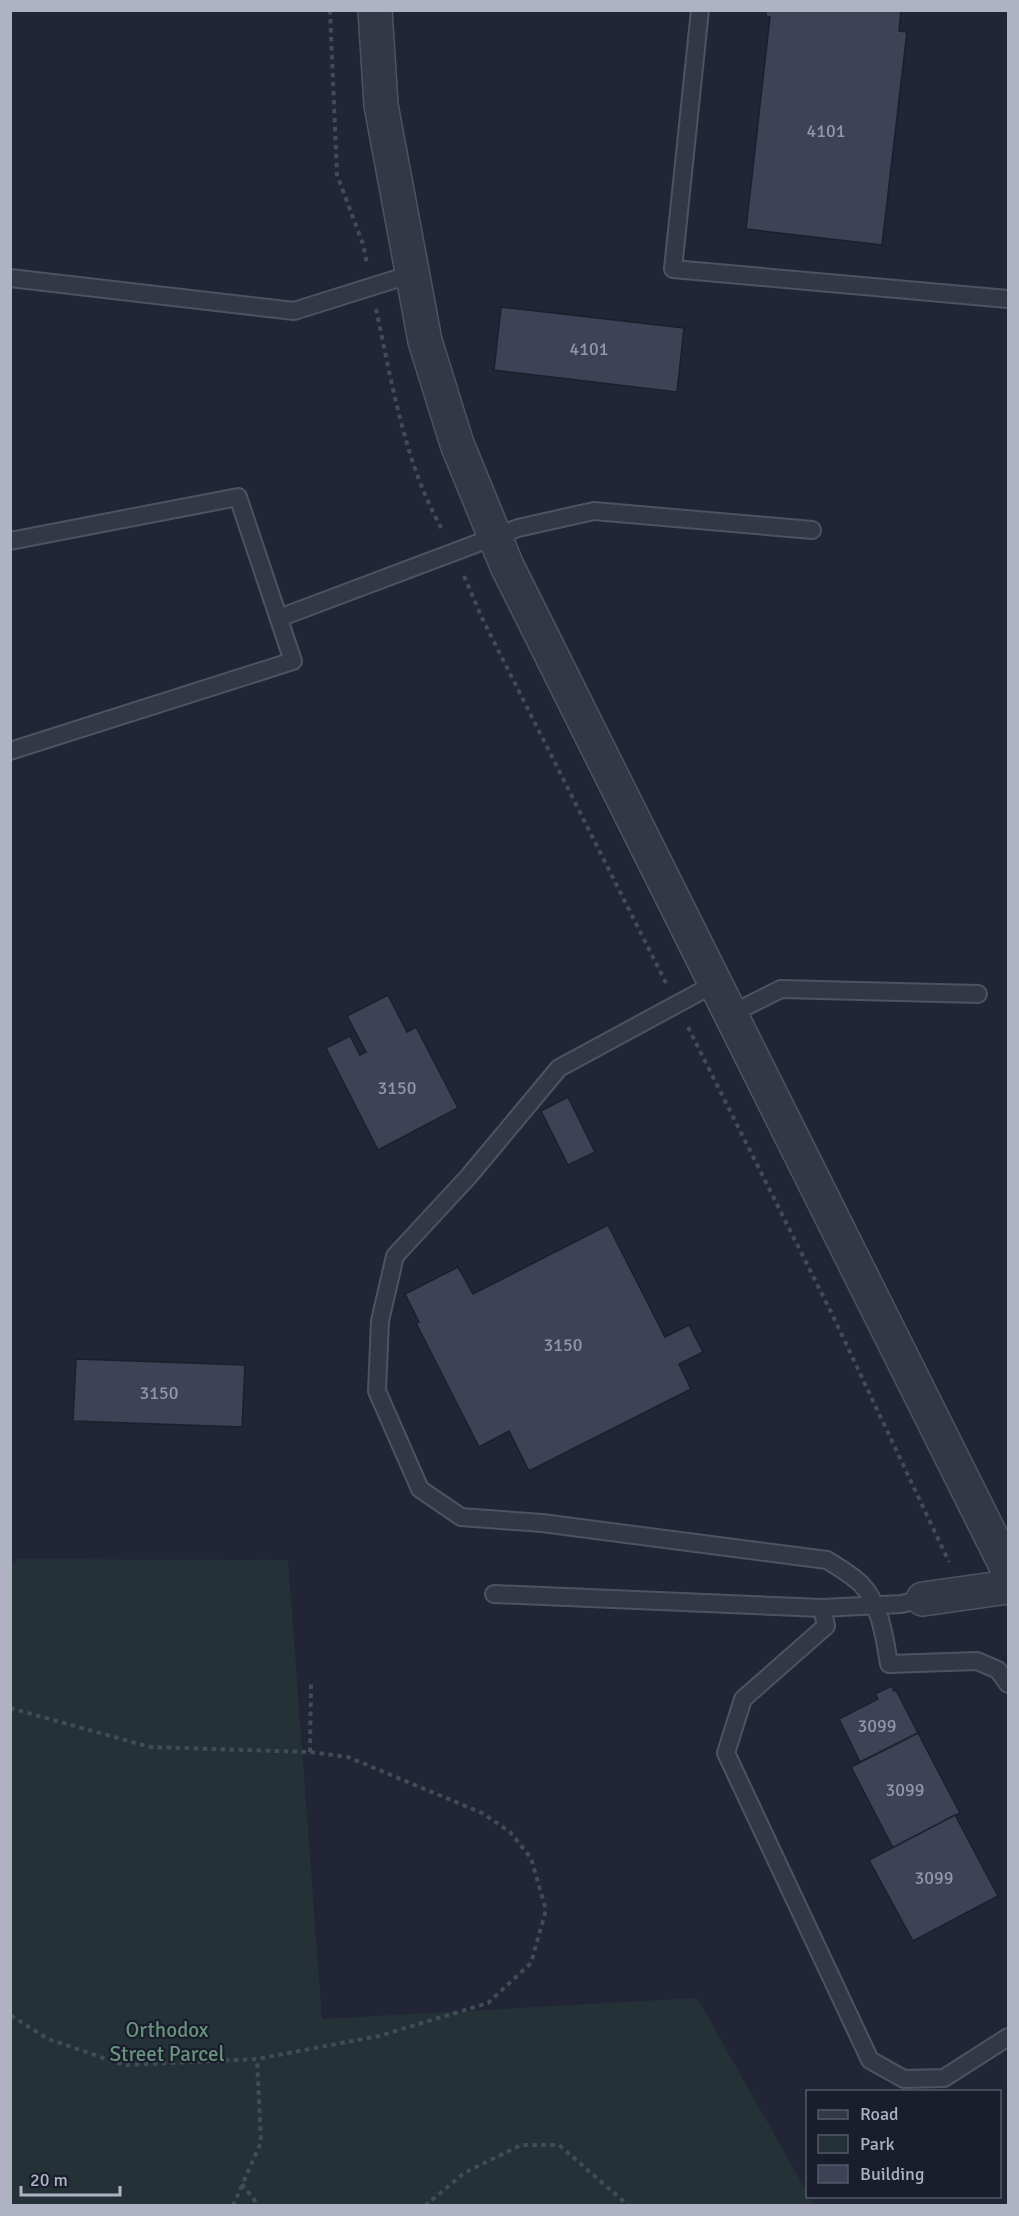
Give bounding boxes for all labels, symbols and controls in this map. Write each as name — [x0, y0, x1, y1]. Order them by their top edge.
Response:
house number: 4101 — [807, 120, 845, 142]
house number: 4101 — [570, 338, 608, 360]
house number: 3150 — [378, 1077, 416, 1099]
house number: 3150 — [544, 1334, 582, 1356]
house number: 3150 — [140, 1382, 178, 1404]
house number: 3099 — [858, 1715, 896, 1737]
house number: 3099 — [886, 1779, 924, 1801]
house number: 3099 — [915, 1867, 953, 1889]
park label: Orthodox Street Parcel — [109, 2017, 225, 2067]
legend — [806, 2090, 1001, 2198]
text: Road — [860, 2103, 899, 2125]
text: Park — [860, 2133, 895, 2155]
scale bar — [21, 2159, 120, 2197]
text: Building — [860, 2163, 924, 2185]
text: 20 m — [30, 2169, 68, 2191]

